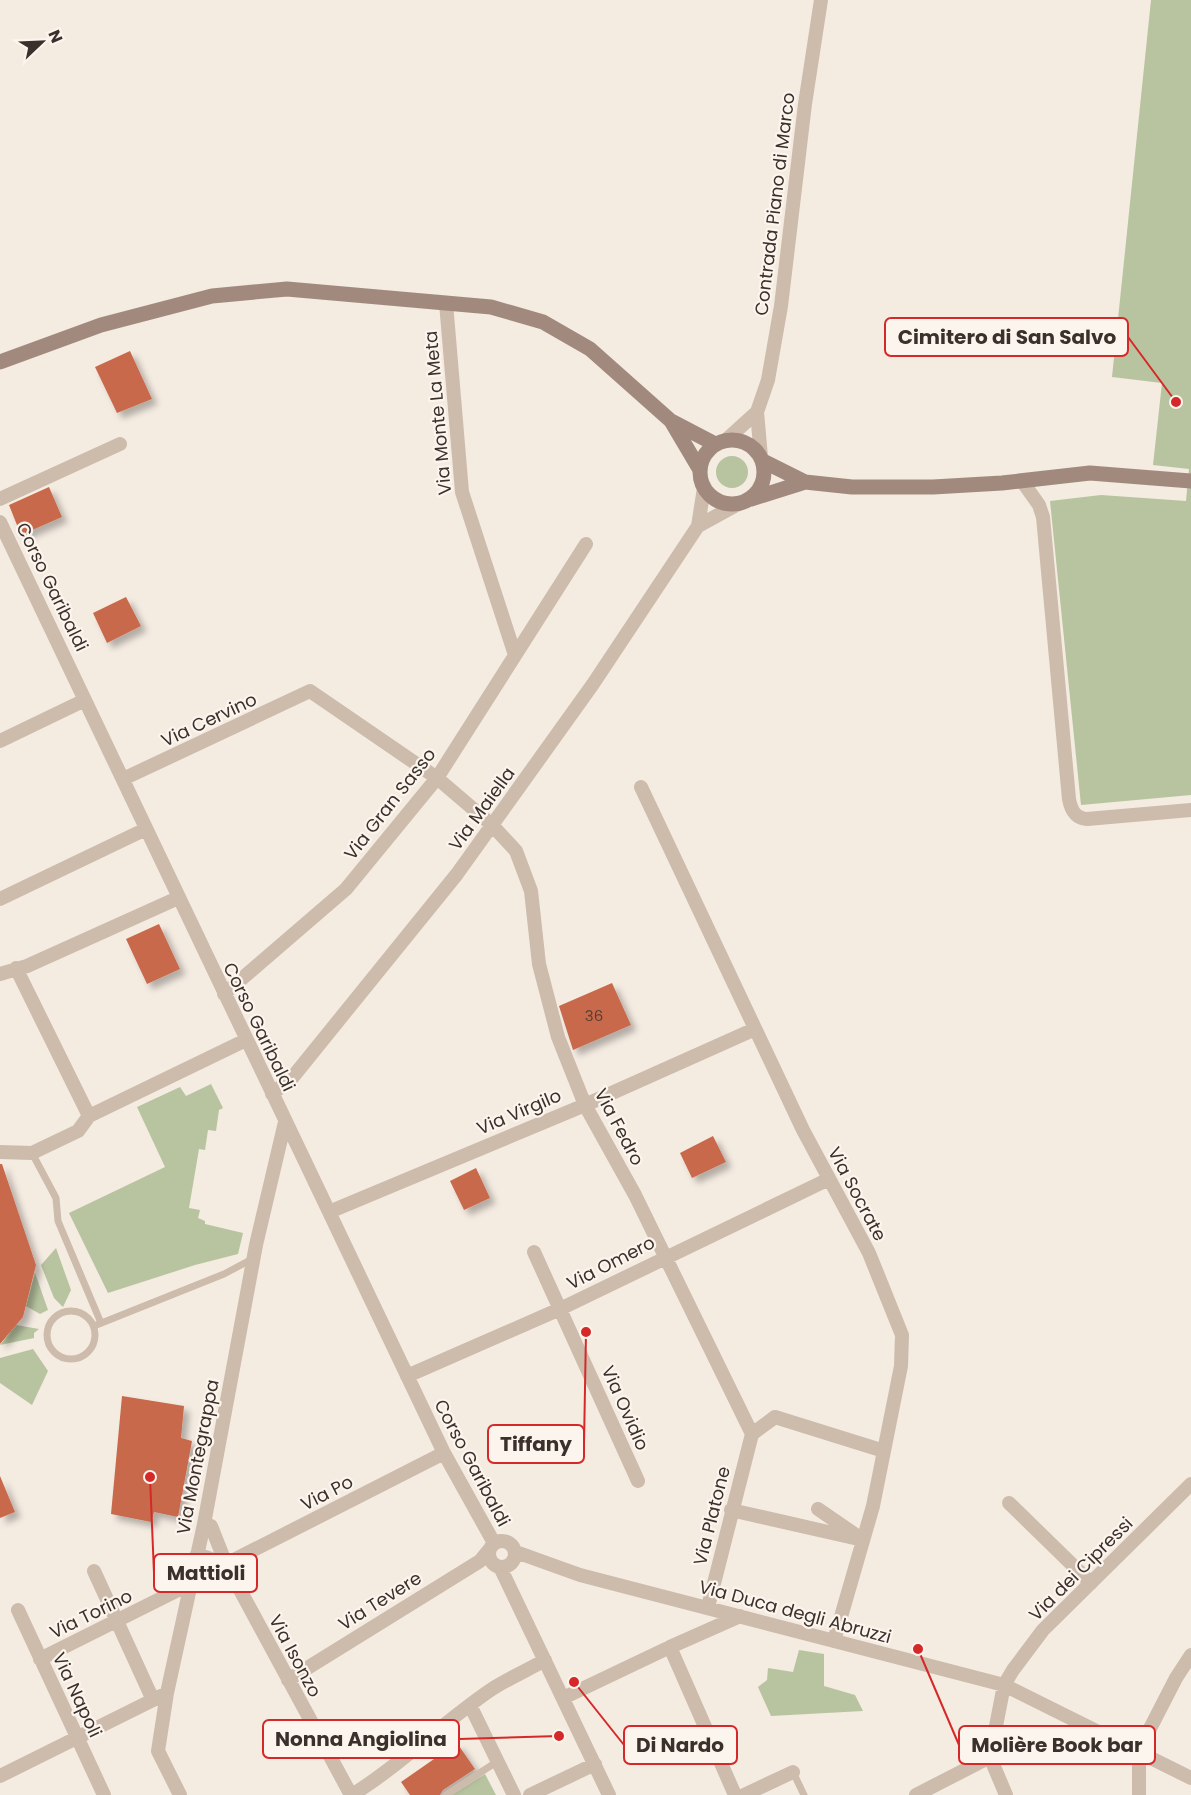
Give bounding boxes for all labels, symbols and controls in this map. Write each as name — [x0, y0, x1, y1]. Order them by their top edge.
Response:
north arrow — [12, 12, 72, 72]
text: N — [42, 26, 68, 46]
street label: Contrada Piano di Marco — [748, 91, 801, 317]
callout: Cimitero di San Salvo — [885, 318, 1128, 356]
text: Cimitero di San Salvo — [898, 323, 1117, 351]
street label: Via Monte La Meta — [418, 330, 457, 496]
street label: Corso Garibaldi — [10, 518, 94, 655]
street label: Via Cervino — [157, 686, 261, 753]
street label: Via Gran Sasso — [338, 742, 441, 865]
street label: Via Maiella — [443, 762, 520, 856]
street label: Corso Garibaldi — [217, 958, 301, 1095]
house number: 36 — [585, 1005, 603, 1026]
street label: Via Virgilo — [473, 1083, 565, 1141]
street label: Via Fedro — [589, 1084, 650, 1170]
street label: Via Socrate — [822, 1142, 893, 1245]
street label: Via Omero — [562, 1230, 659, 1295]
street label: Via Ovidio — [596, 1361, 655, 1454]
street label: Via Montegrappa — [170, 1377, 225, 1537]
street label: Corso Garibaldi — [428, 1395, 516, 1531]
callout: Tiffany — [488, 1425, 584, 1463]
text: Tiffany — [500, 1430, 572, 1458]
street label: Via Platone — [687, 1464, 736, 1568]
street label: Via Po — [296, 1469, 357, 1516]
street label: Via dei Cipressi — [1023, 1511, 1138, 1626]
callout: Mattioli — [154, 1554, 257, 1592]
text: Mattioli — [167, 1559, 245, 1587]
street label: Via Tevere — [333, 1565, 426, 1636]
street label: Via Duca degli Abruzzi — [696, 1574, 894, 1649]
street label: Via Torino — [45, 1583, 136, 1644]
street label: Via Isonzo — [263, 1610, 328, 1701]
street label: Via Napoli — [47, 1648, 108, 1741]
callout: Nonna Angiolina — [263, 1720, 459, 1758]
text: Nonna Angiolina — [275, 1725, 447, 1753]
callout: Di Nardo — [624, 1726, 737, 1764]
callout: Molière Book bar — [959, 1726, 1155, 1764]
text: Di Nardo — [636, 1731, 724, 1759]
text: Molière Book bar — [971, 1731, 1143, 1759]

